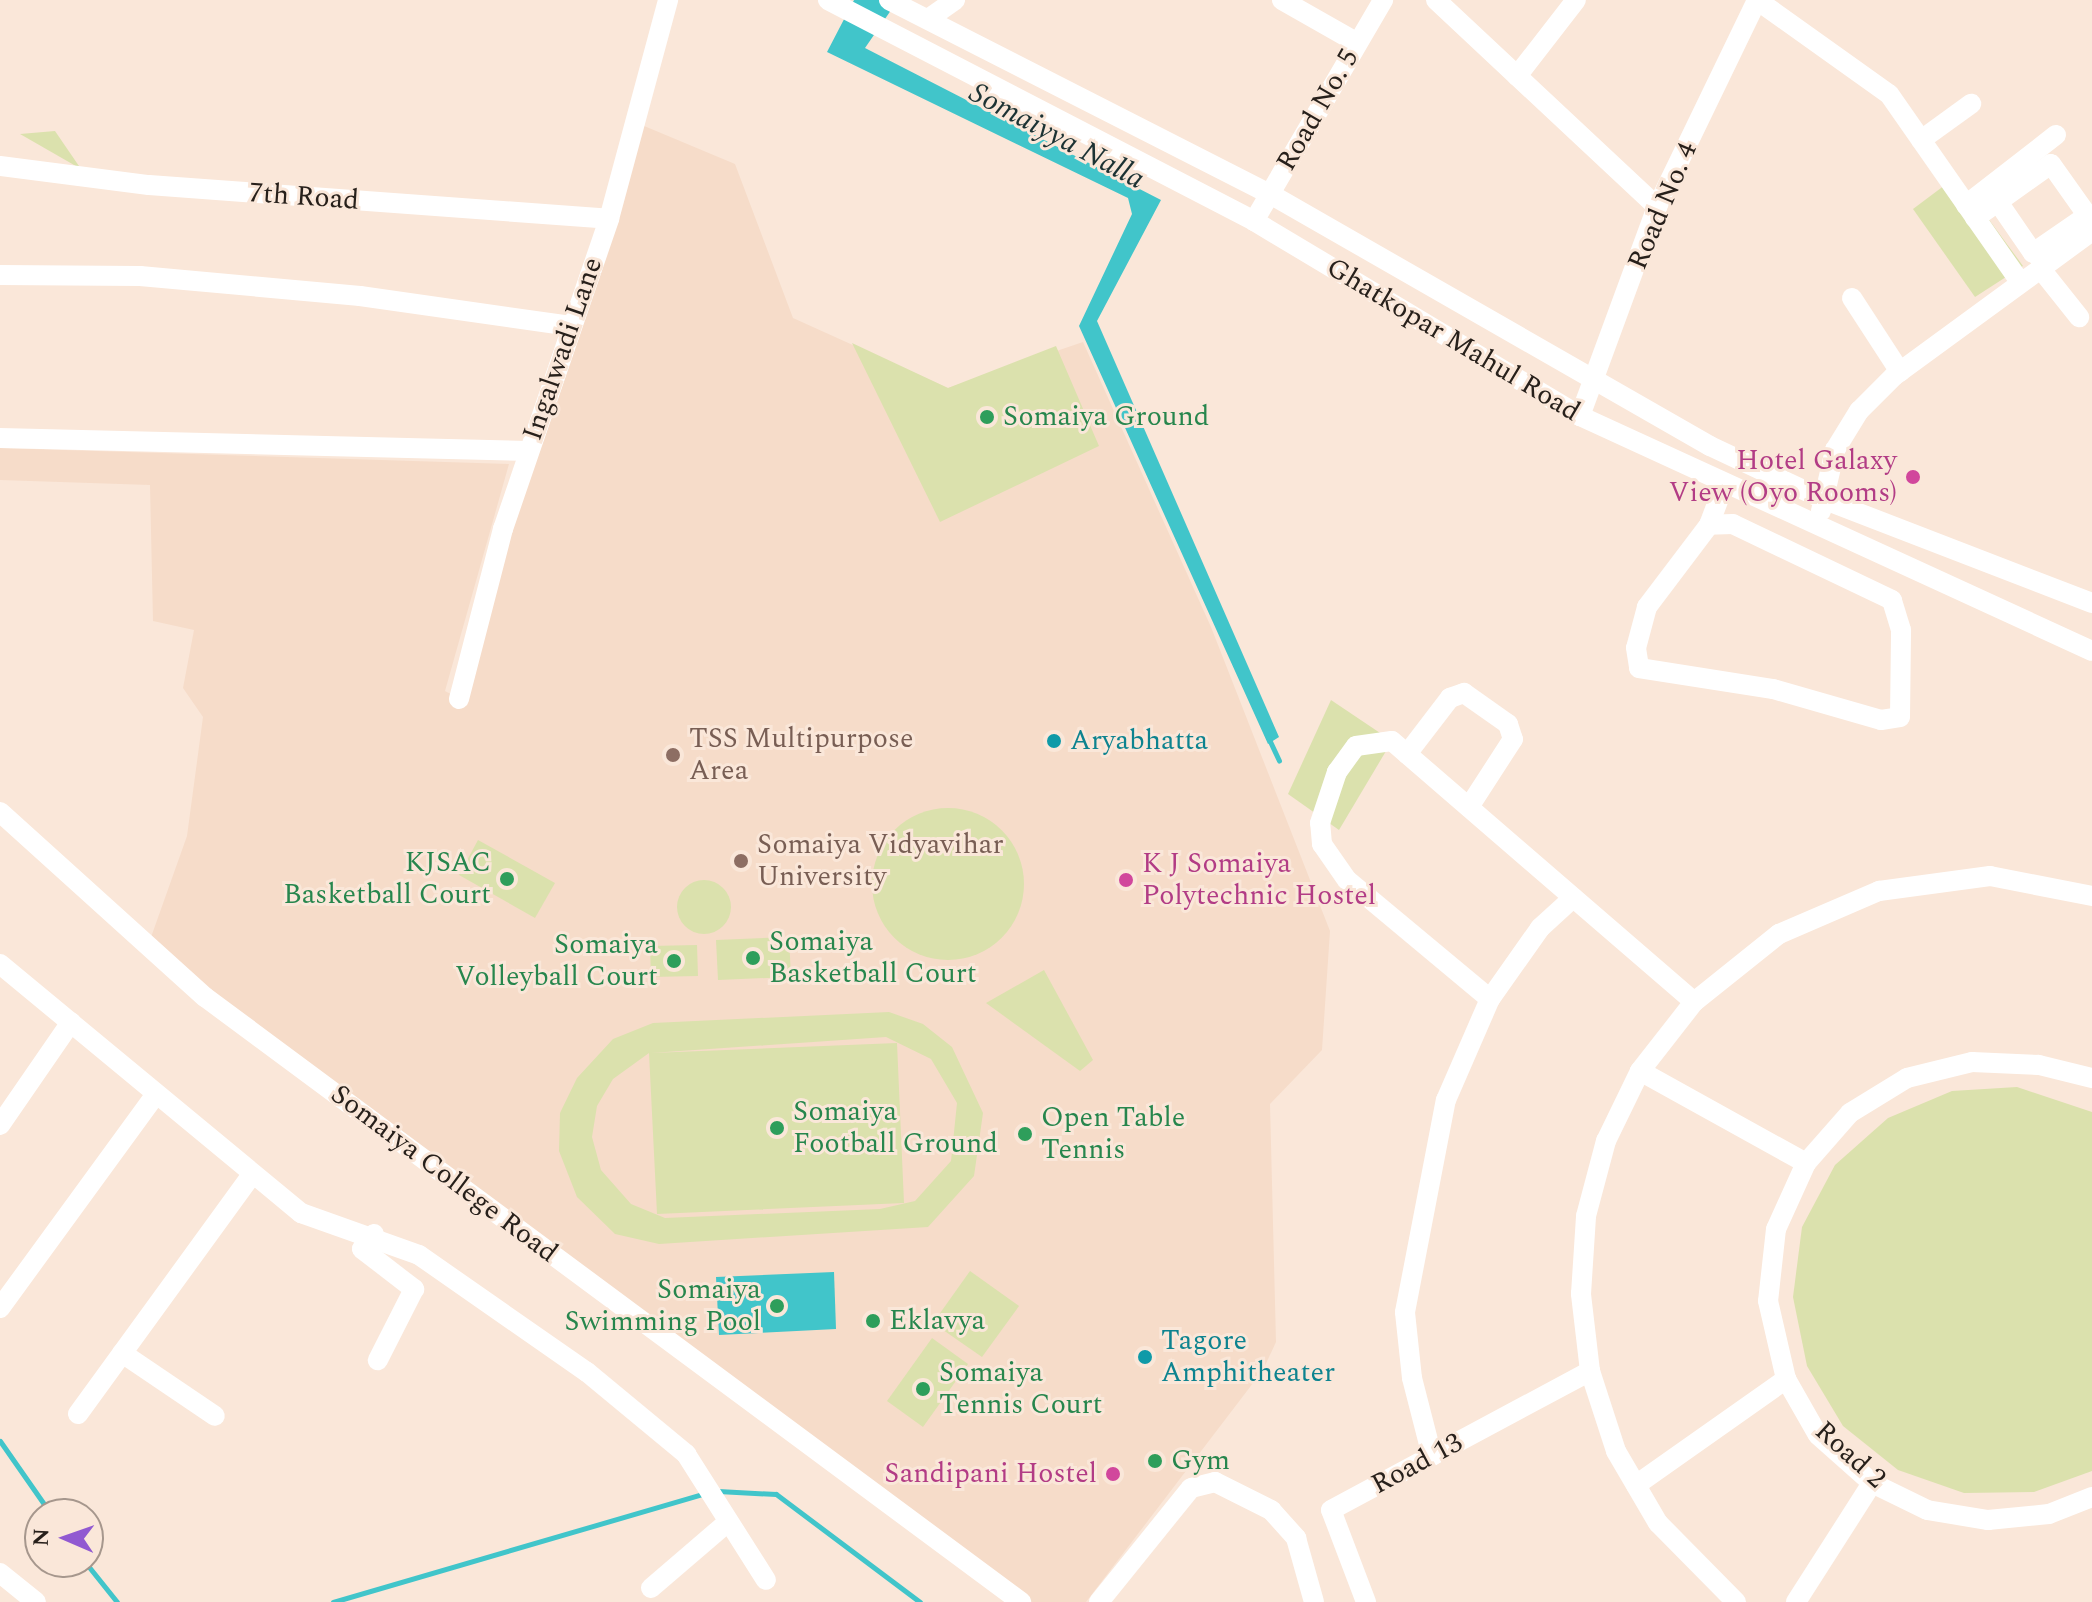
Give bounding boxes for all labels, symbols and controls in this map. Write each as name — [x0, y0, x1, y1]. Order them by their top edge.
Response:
street label: Road No. 5 — [1270, 43, 1366, 177]
water label: Somaiyya Nalla — [963, 75, 1151, 197]
street label: Road No. 4 — [1621, 137, 1705, 275]
street label: 7th Road — [248, 176, 360, 218]
street label: Ghatkopar Mahul Road — [1320, 251, 1586, 429]
street label: Ingalwadi Lane — [516, 253, 610, 445]
place label: Somaiya Ground — [1003, 400, 1209, 434]
marker: Somaiya Ground — [978, 408, 996, 426]
place label: Hotel Galaxy View (Oyo Rooms) — [1669, 444, 1897, 510]
marker: Hotel Galaxy View (Oyo Rooms) — [1904, 468, 1922, 486]
place label: TSS Multipurpose Area — [689, 722, 914, 788]
place label: Aryabhatta — [1070, 724, 1208, 758]
marker: Aryabhatta — [1045, 732, 1063, 750]
marker: TSS Multipurpose Area — [664, 746, 682, 764]
place label: Somaiya Vidyavihar University — [757, 828, 1004, 894]
place label: KJSAC Basketball Court — [283, 846, 491, 912]
place label: K J Somaiya Polytechnic Hostel — [1142, 847, 1376, 913]
marker: Somaiya Vidyavihar University — [732, 852, 750, 870]
marker: KJSAC Basketball Court — [498, 870, 516, 888]
marker: K J Somaiya Polytechnic Hostel — [1117, 871, 1135, 889]
place label: Somaiya Basketball Court — [769, 925, 977, 991]
place label: Somaiya Volleyball Court — [455, 928, 658, 994]
marker: Somaiya Basketball Court — [744, 949, 762, 967]
marker: Somaiya Volleyball Court — [665, 952, 683, 970]
street label: Somaiya College Road — [324, 1078, 564, 1270]
place label: Somaiya Football Ground — [793, 1095, 998, 1161]
place label: Open Table Tennis — [1041, 1101, 1185, 1167]
marker: Somaiya Football Ground — [768, 1119, 786, 1137]
marker: Open Table Tennis — [1016, 1125, 1034, 1143]
place label: Somaiya Swimming Pool — [565, 1273, 761, 1339]
marker: Somaiya Swimming Pool — [768, 1297, 786, 1315]
place label: Eklavya — [889, 1304, 985, 1338]
marker: Eklavya — [864, 1312, 882, 1330]
place label: Tagore Amphitheater — [1161, 1324, 1335, 1390]
marker: Tagore Amphitheater — [1136, 1348, 1154, 1366]
place label: Somaiya Tennis Court — [939, 1356, 1103, 1422]
marker: Somaiya Tennis Court — [914, 1380, 932, 1398]
street label: Road 2 — [1808, 1414, 1892, 1496]
street label: Road 13 — [1366, 1426, 1468, 1502]
place label: Gym — [1171, 1444, 1230, 1478]
marker: Gym — [1146, 1452, 1164, 1470]
place label: Sandipani Hostel — [884, 1457, 1097, 1491]
marker: Sandipani Hostel — [1104, 1465, 1122, 1483]
north arrow — [24, 1498, 104, 1578]
text: N — [25, 1528, 58, 1547]

